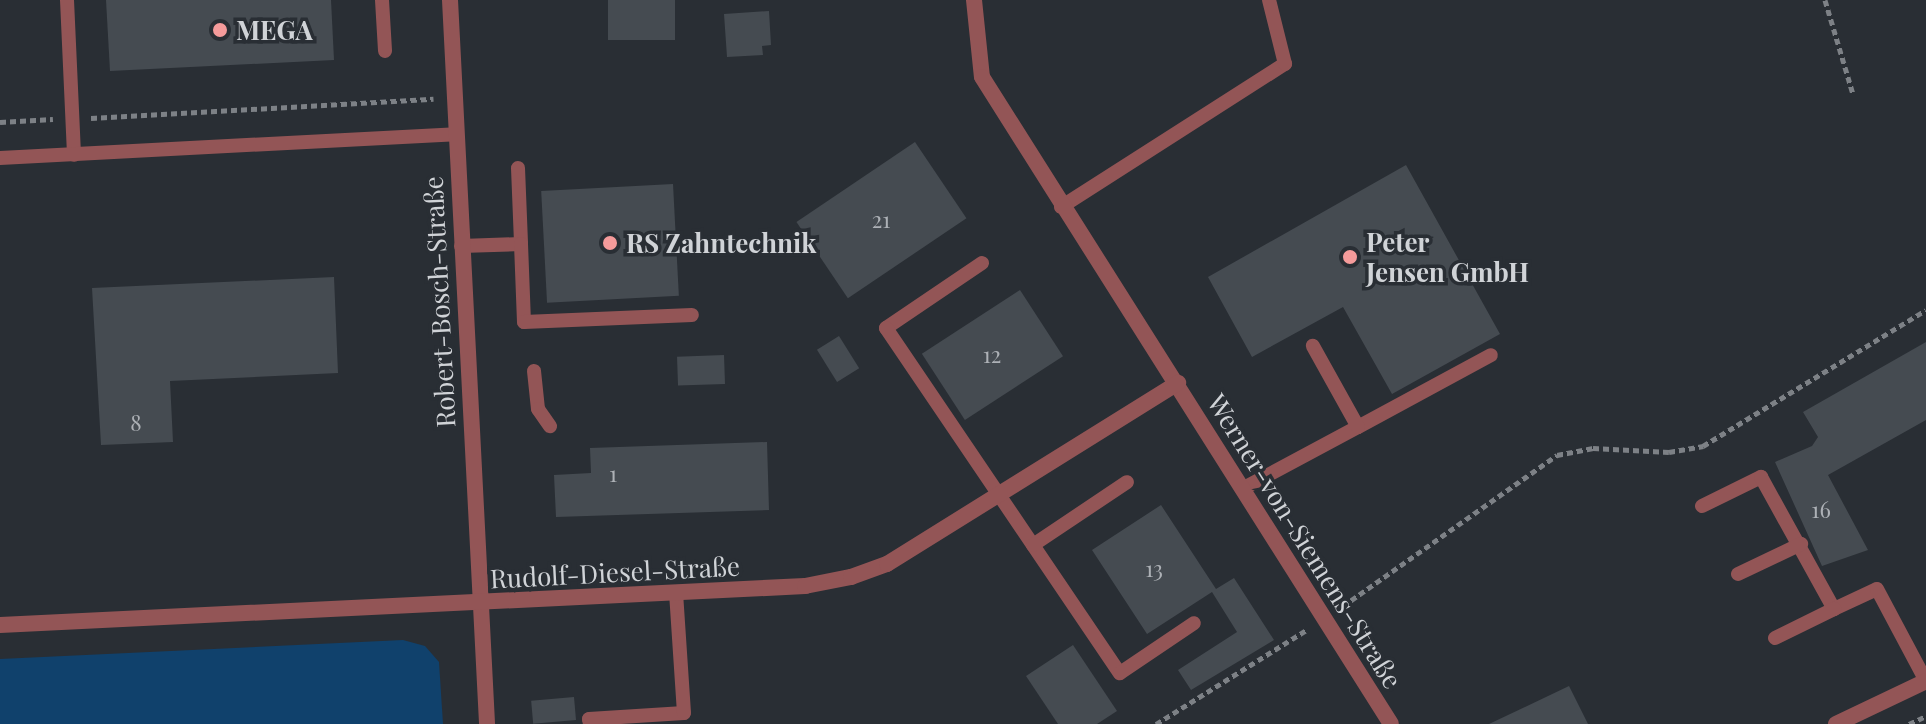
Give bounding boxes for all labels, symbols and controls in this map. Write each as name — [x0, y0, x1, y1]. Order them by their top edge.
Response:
place label: MEGA — [236, 14, 313, 46]
marker: MEGA — [211, 21, 229, 39]
street label: Robert-Bosch-Straße — [417, 176, 461, 428]
house number: 21 — [872, 207, 890, 233]
place label: Peter Jensen GmbH — [1366, 226, 1529, 288]
place label: RS Zahntechnik — [626, 227, 816, 259]
marker: RS Zahntechnik — [601, 234, 619, 252]
marker: Peter Jensen GmbH — [1341, 248, 1359, 266]
house number: 12 — [983, 342, 1001, 368]
street label: Werner-von-Siemens-Straße — [1201, 388, 1409, 694]
house number: 8 — [130, 410, 142, 436]
house number: 1 — [609, 461, 617, 487]
house number: 16 — [1811, 497, 1831, 523]
street label: Rudolf-Diesel-Straße — [489, 550, 741, 594]
house number: 13 — [1145, 556, 1163, 582]

